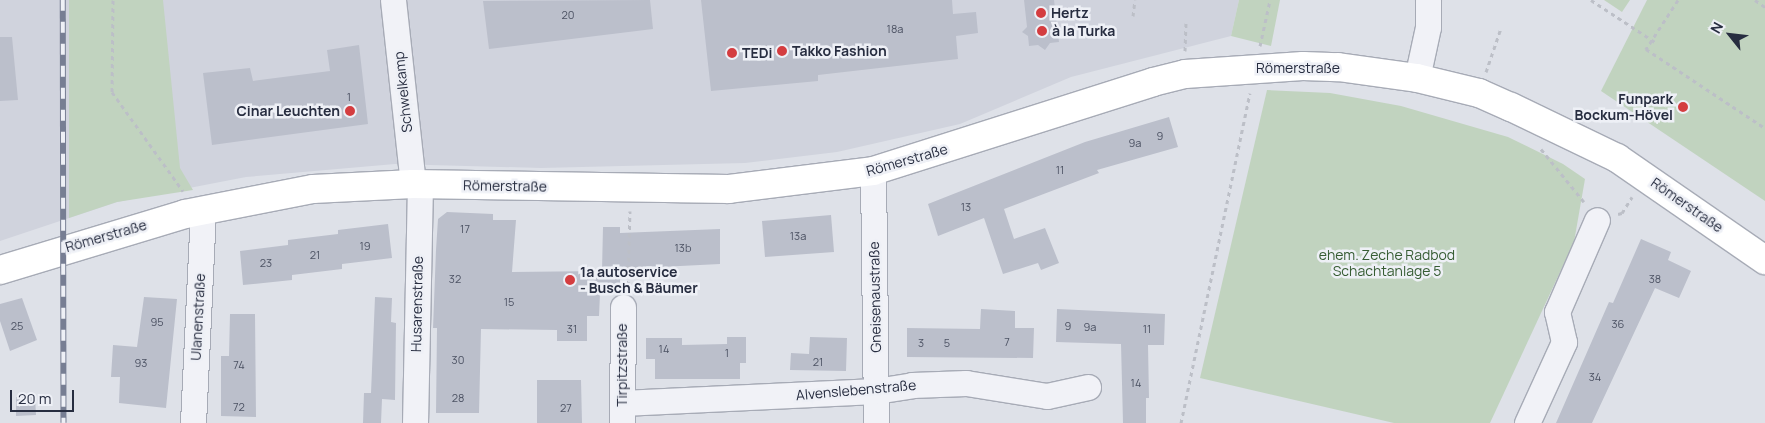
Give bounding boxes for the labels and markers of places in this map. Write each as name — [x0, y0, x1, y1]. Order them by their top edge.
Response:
place label: Hertz — [1051, 5, 1089, 21]
marker: Hertz — [1035, 7, 1047, 19]
place label: à la Turka — [1052, 23, 1115, 39]
marker: à la Turka — [1036, 25, 1048, 37]
place label: Takko Fashion — [792, 43, 887, 59]
place label: TEDi — [742, 45, 772, 61]
marker: Takko Fashion — [776, 45, 788, 57]
marker: TEDi — [726, 47, 738, 59]
place label: Funpark Bockum-Hövel — [1574, 91, 1673, 124]
marker: Funpark Bockum-Hövel — [1677, 101, 1689, 113]
place label: Cinar Leuchten — [236, 103, 340, 119]
marker: Cinar Leuchten — [344, 105, 356, 117]
place label: 1a autoservice - Busch & Bäumer — [580, 264, 698, 296]
marker: 1a autoservice - Busch & Bäumer — [564, 274, 576, 286]

